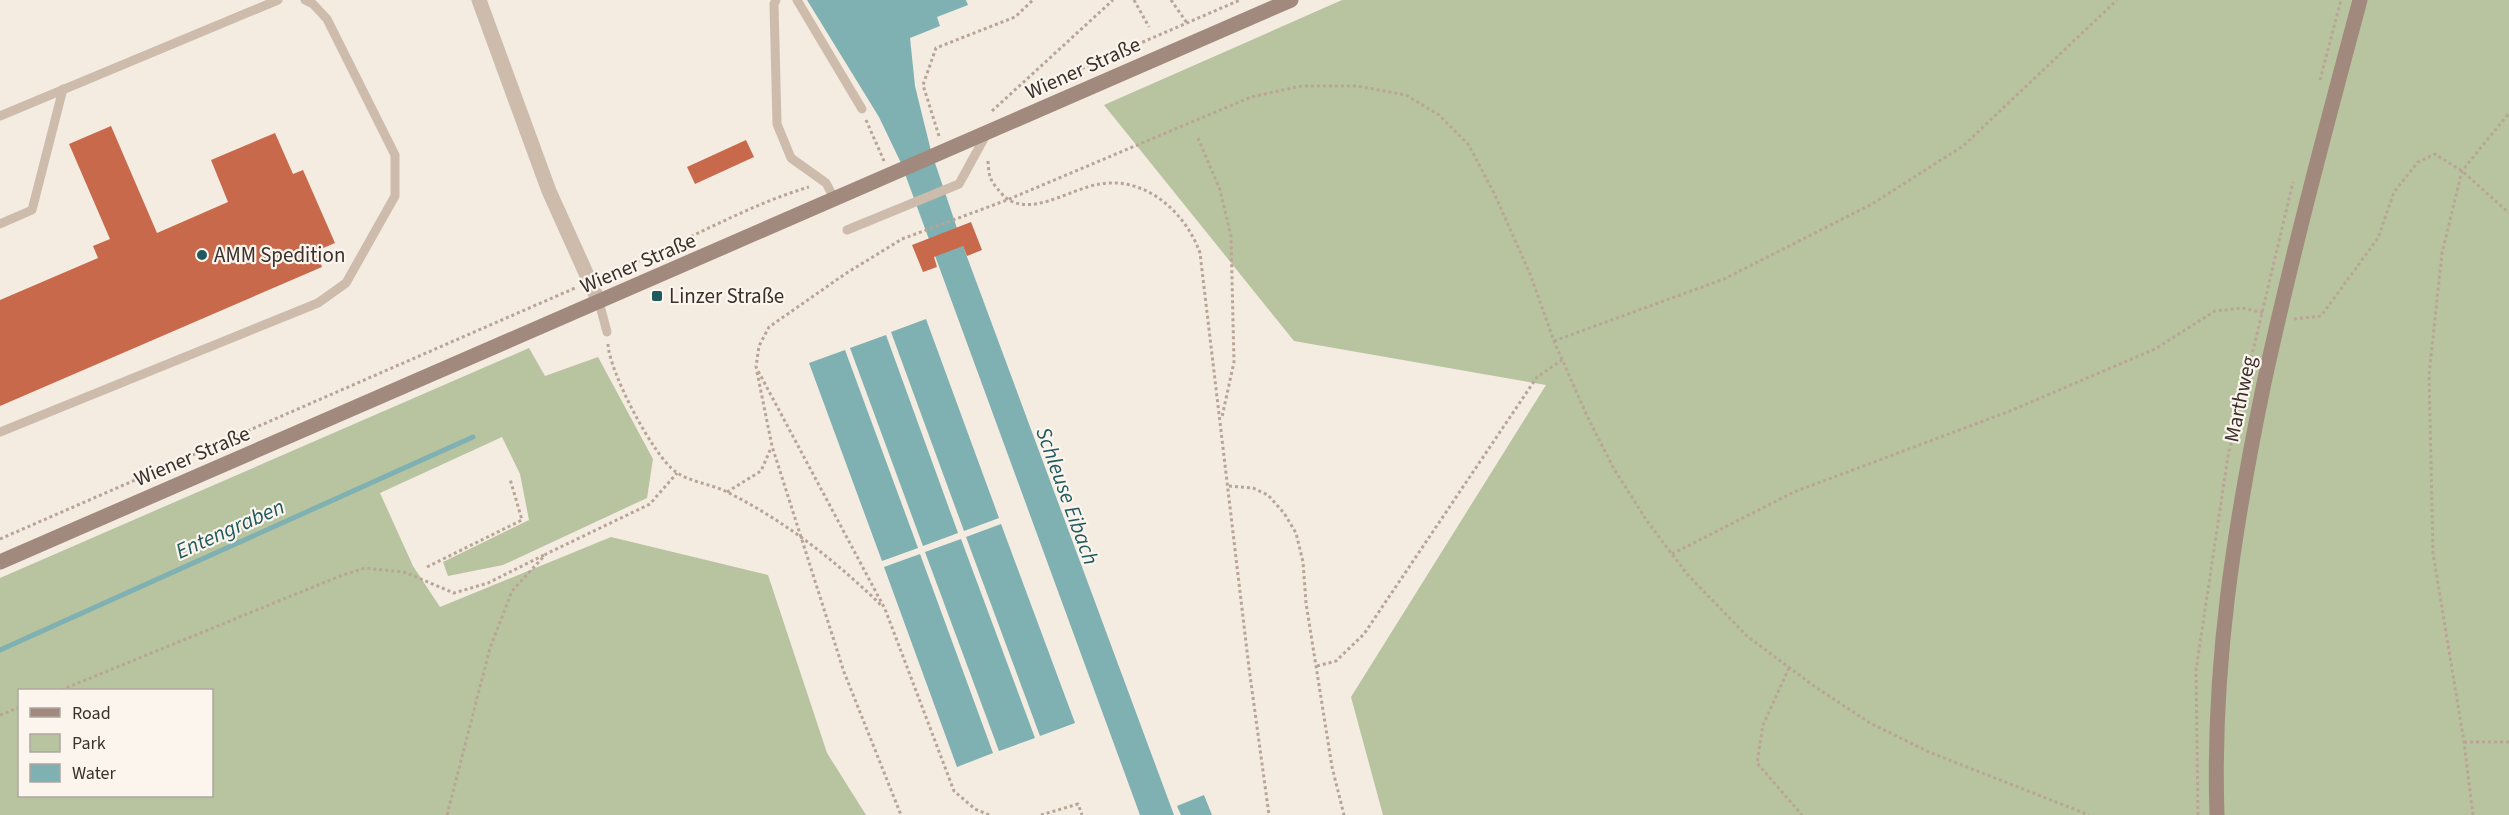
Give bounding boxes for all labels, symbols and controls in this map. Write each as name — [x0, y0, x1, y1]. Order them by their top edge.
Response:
street label: Wiener Straße — [1021, 29, 1145, 107]
street label: Wiener Straße — [575, 225, 701, 301]
place label: AMM Spedition — [214, 240, 345, 270]
marker: AMM Spedition — [195, 248, 209, 262]
place label: Linzer Straße — [669, 281, 784, 311]
marker: Linzer Straße — [650, 289, 664, 303]
street label: Marthweg — [2216, 353, 2264, 445]
street label: Wiener Straße — [129, 418, 255, 494]
water label: Schleuse Eibach — [1027, 423, 1107, 569]
water label: Entengraben — [170, 491, 290, 567]
legend — [18, 689, 213, 797]
text: Road — [72, 701, 111, 726]
text: Park — [72, 731, 106, 756]
text: Water — [72, 761, 116, 786]

